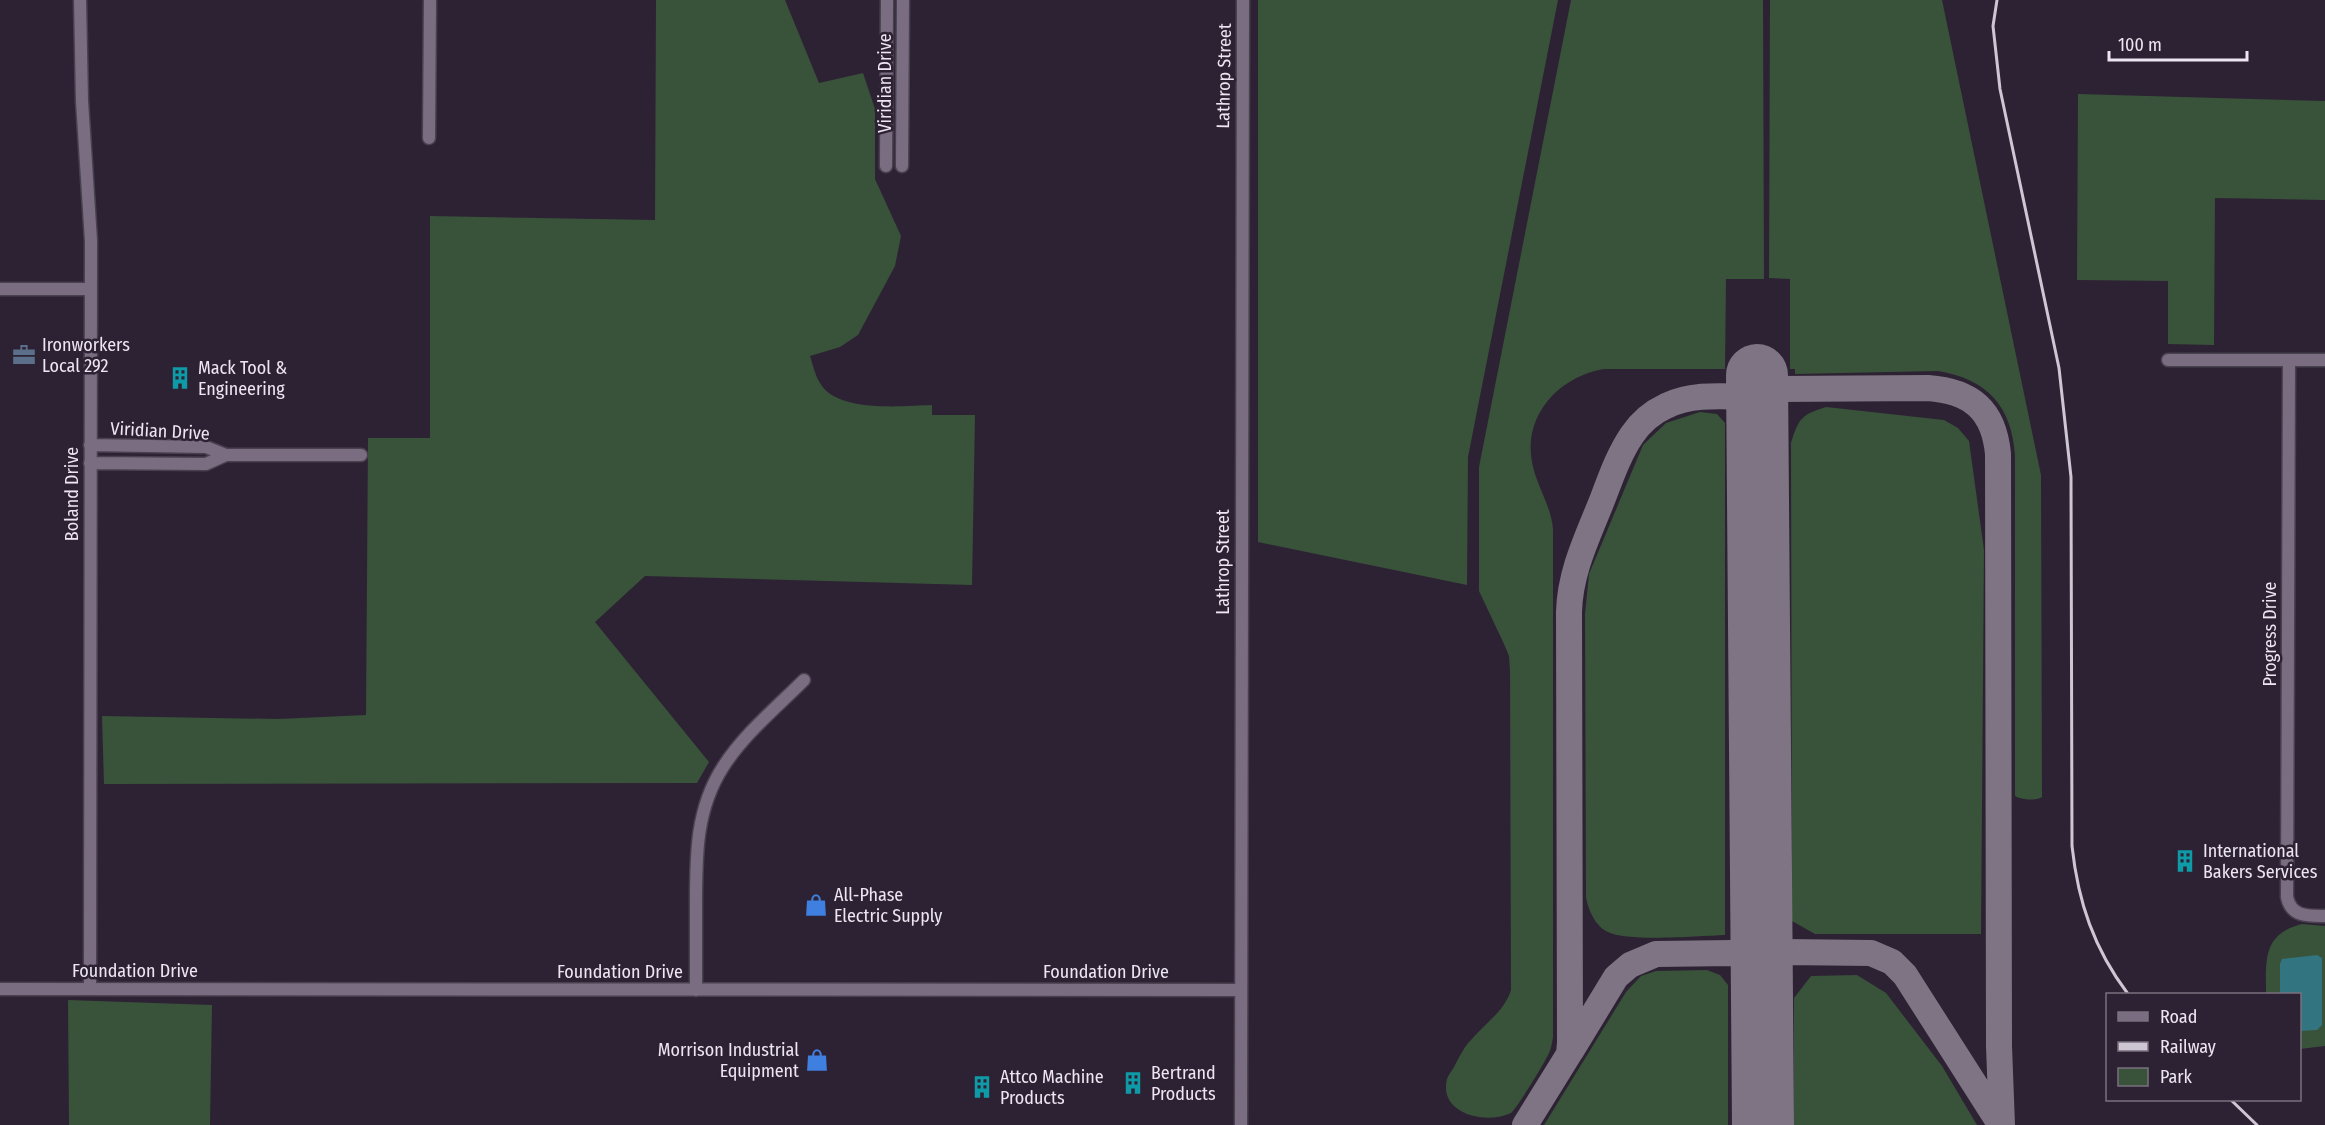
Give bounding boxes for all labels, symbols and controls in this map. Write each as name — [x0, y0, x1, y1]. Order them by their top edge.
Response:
street label: Lathrop Street — [1212, 23, 1236, 129]
scale bar — [2109, 24, 2247, 62]
street label: Viridian Drive — [874, 33, 896, 133]
text: 100 m — [2118, 34, 2162, 56]
place label: Ironworkers Local 292 — [42, 334, 130, 377]
office icon: Ironworkers Local 292 — [11, 342, 37, 368]
place label: Mack Tool & Engineering — [198, 357, 287, 400]
building icon: Mack Tool & Engineering — [167, 365, 193, 391]
street label: Viridian Drive — [110, 417, 210, 445]
street label: Boland Drive — [61, 447, 83, 541]
street label: Lathrop Street — [1212, 509, 1234, 615]
street label: Progress Drive — [2259, 581, 2281, 686]
place label: International Bakers Services — [2203, 840, 2318, 883]
building icon: International Bakers Services — [2172, 848, 2198, 874]
place label: All-Phase Electric Supply — [834, 884, 942, 927]
shop icon: All-Phase Electric Supply — [803, 892, 829, 918]
street label: Foundation Drive — [72, 960, 198, 982]
street label: Foundation Drive — [557, 961, 683, 983]
street label: Foundation Drive — [1043, 961, 1169, 983]
legend — [2106, 993, 2301, 1101]
text: Road — [2160, 1006, 2197, 1028]
text: Railway — [2160, 1036, 2216, 1058]
place label: Morrison Industrial Equipment — [658, 1039, 799, 1082]
shop icon: Morrison Industrial Equipment — [804, 1047, 830, 1073]
place label: Bertrand Products — [1151, 1062, 1216, 1105]
place label: Attco Machine Products — [1000, 1066, 1104, 1109]
text: Park — [2160, 1066, 2193, 1088]
building icon: Bertrand Products — [1120, 1070, 1146, 1096]
building icon: Attco Machine Products — [969, 1074, 995, 1100]

